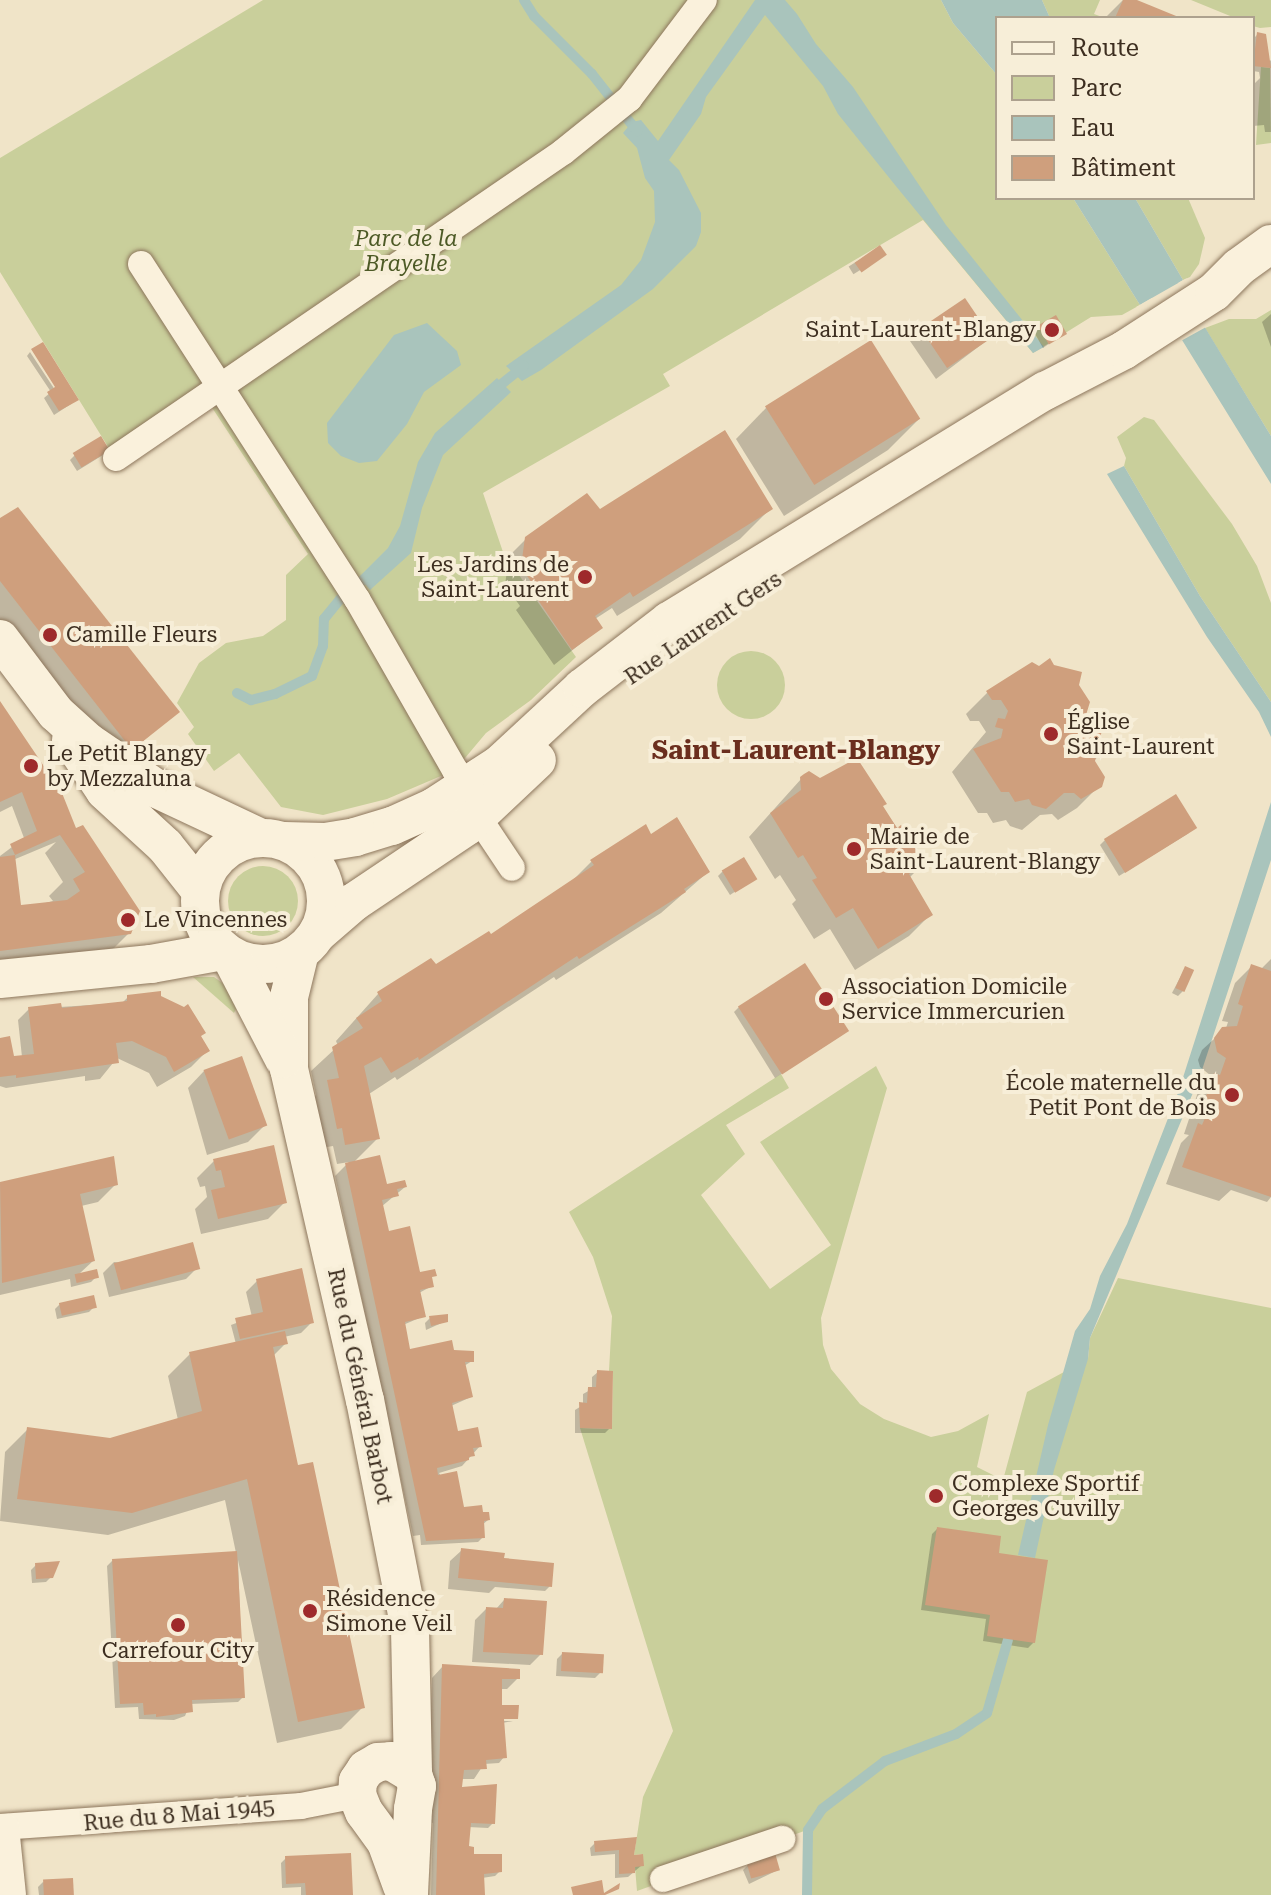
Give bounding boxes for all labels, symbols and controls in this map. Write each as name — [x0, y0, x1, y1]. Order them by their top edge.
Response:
legend — [995, 16, 1255, 200]
text: Route — [1071, 34, 1139, 62]
text: Parc — [1071, 74, 1122, 102]
text: Eau — [1071, 114, 1114, 142]
text: Bâtiment — [1071, 154, 1176, 182]
park label: Parc de la Brayelle — [354, 225, 458, 276]
place label: Saint-Laurent-Blangy — [805, 317, 1036, 343]
marker: Saint-Laurent-Blangy — [1043, 321, 1061, 339]
place label: Les Jardins de Saint-Laurent — [417, 551, 569, 602]
street label: Rue Laurent Gers — [620, 566, 786, 690]
marker: Les Jardins de Saint-Laurent — [576, 568, 594, 586]
place label: Camille Fleurs — [66, 622, 217, 648]
marker: Camille Fleurs — [41, 626, 59, 644]
place label: Église Saint-Laurent — [1067, 708, 1215, 760]
marker: Église Saint-Laurent — [1042, 725, 1060, 743]
district label: Saint-Laurent-Blangy — [652, 735, 940, 767]
place label: Le Petit Blangy by Mezzaluna — [47, 740, 206, 792]
marker: Le Petit Blangy by Mezzaluna — [22, 757, 40, 775]
place label: Mairie de Saint-Laurent-Blangy — [870, 823, 1101, 874]
marker: Mairie de Saint-Laurent-Blangy — [845, 840, 863, 858]
place label: Le Vincennes — [144, 907, 287, 933]
marker: Le Vincennes — [119, 911, 137, 929]
place label: Association Domicile Service Immercurien — [842, 973, 1067, 1024]
marker: Association Domicile Service Immercurien — [817, 990, 835, 1008]
place label: École maternelle du Petit Pont de Bois — [1006, 1069, 1216, 1120]
marker: École maternelle du Petit Pont de Bois — [1223, 1086, 1241, 1104]
street label: Rue du Général Barbot — [322, 1266, 398, 1506]
place label: Complexe Sportif Georges Cuvilly — [952, 1470, 1139, 1522]
marker: Complexe Sportif Georges Cuvilly — [927, 1487, 945, 1505]
place label: Résidence Simone Veil — [326, 1585, 452, 1636]
marker: Résidence Simone Veil — [301, 1602, 319, 1620]
marker: Carrefour City — [169, 1616, 187, 1634]
place label: Carrefour City — [102, 1638, 254, 1664]
street label: Rue du 8 Mai 1945 — [82, 1793, 276, 1837]

